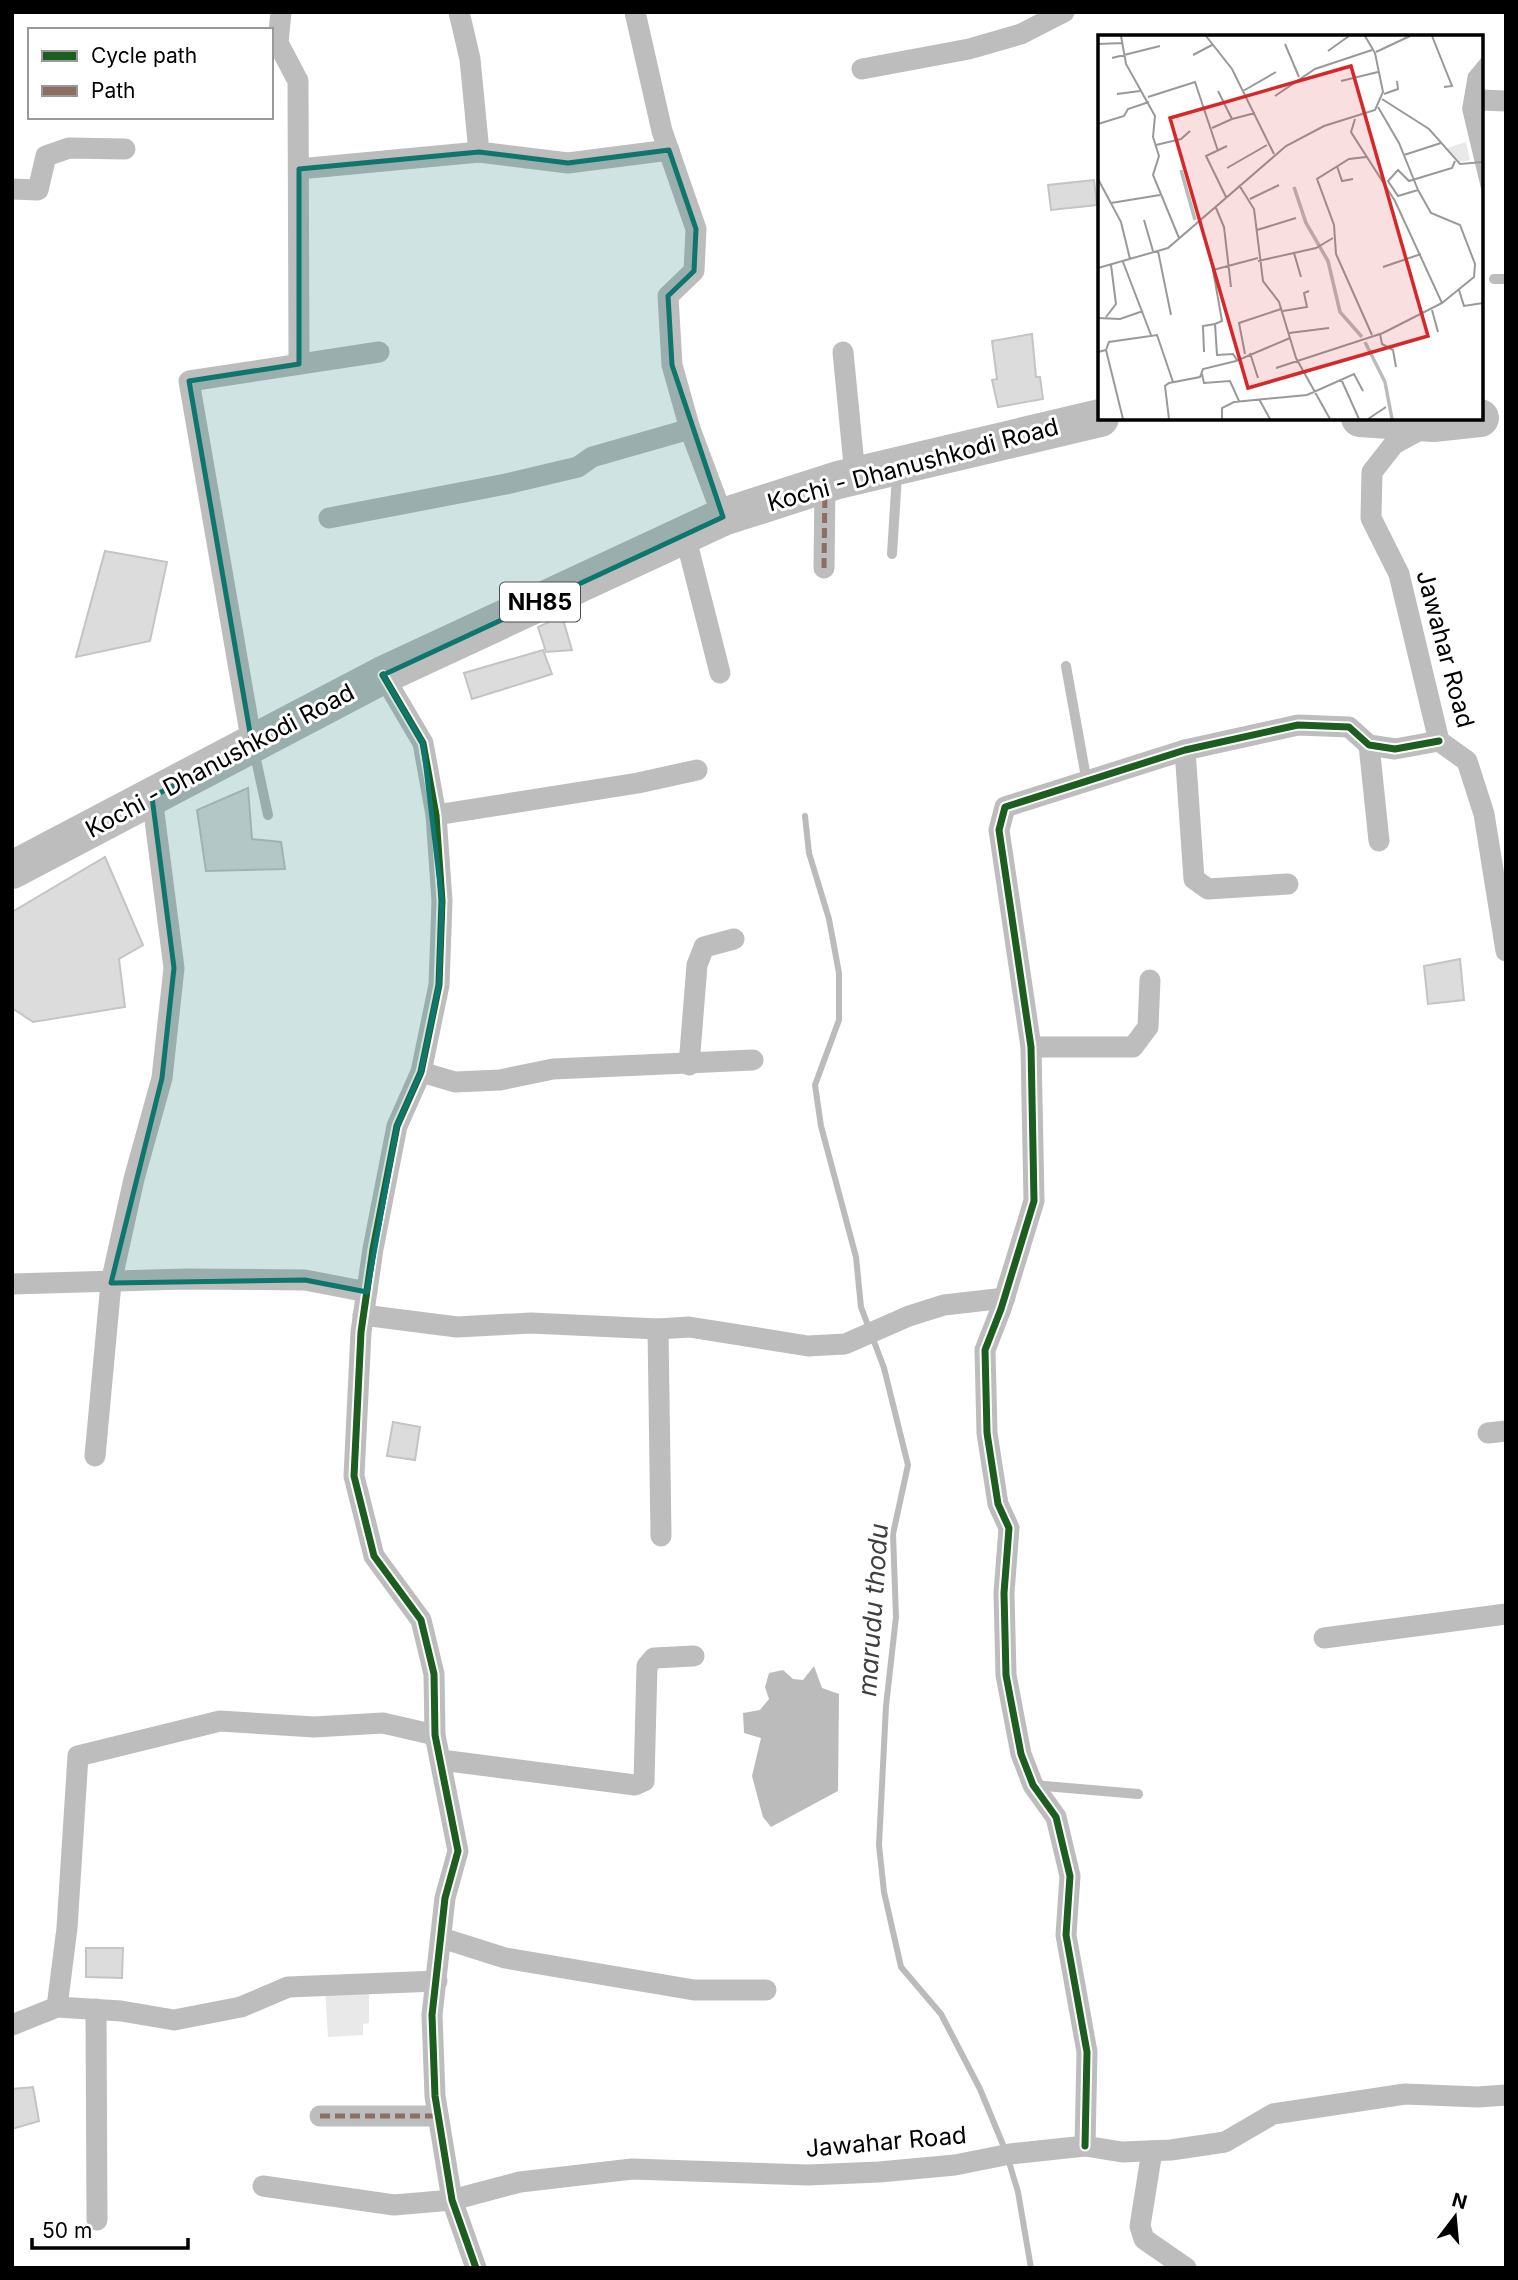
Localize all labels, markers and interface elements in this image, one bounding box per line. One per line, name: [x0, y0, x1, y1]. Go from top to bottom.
legend: [28, 28, 273, 119]
inset map: [1098, 35, 1483, 420]
text: Cycle path: [91, 43, 197, 68]
text: Path: [91, 78, 136, 103]
street label: Kochi - Dhanushkodi Road: [764, 412, 1062, 517]
street label: Jawahar Road: [1411, 567, 1480, 731]
road number: NH85: [500, 582, 580, 622]
street label: Kochi - Dhanushkodi Road: [80, 677, 359, 844]
water label: marudu thodu: [851, 1522, 894, 1698]
street label: Jawahar Road: [804, 2120, 968, 2163]
north arrow: [1420, 2182, 1490, 2252]
text: N: [1449, 2188, 1470, 2214]
scale bar: [32, 2206, 187, 2250]
text: 50 m: [42, 2218, 92, 2243]

